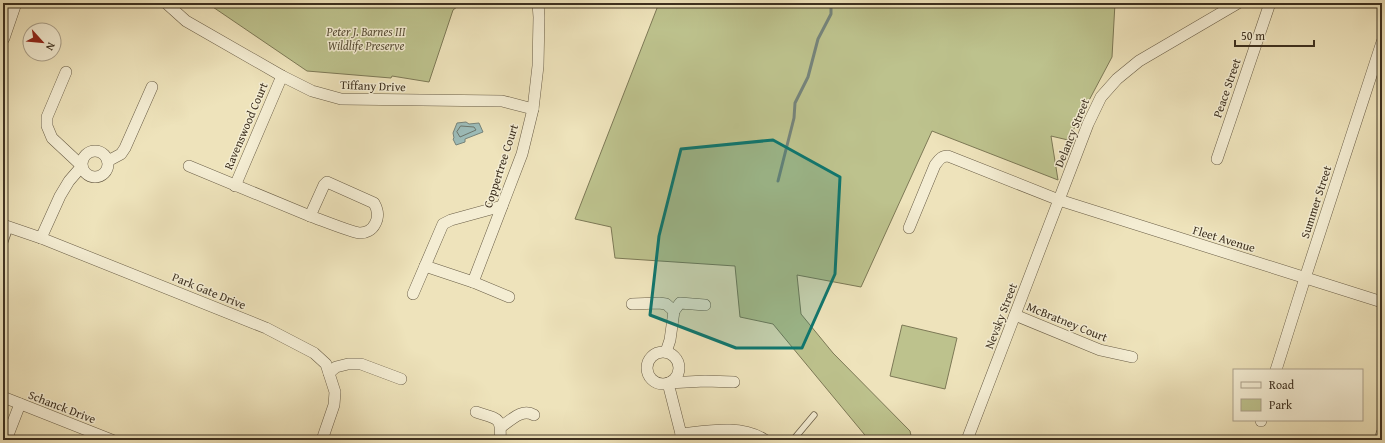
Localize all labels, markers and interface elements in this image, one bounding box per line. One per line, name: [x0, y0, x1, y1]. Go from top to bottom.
north arrow: [22, 22, 62, 62]
scale bar: [1235, 22, 1314, 48]
park label: Peter J. Barnes III Wildlife Preserve: [326, 23, 406, 54]
text: 50 m: [1241, 27, 1265, 44]
text: N: [42, 40, 60, 54]
street label: Peace Street: [1208, 55, 1245, 120]
street label: Tiffany Drive: [340, 76, 407, 95]
street label: Ravenswood Court: [220, 79, 272, 172]
street label: Delancy Street: [1050, 95, 1093, 170]
street label: Coppertree Court: [479, 121, 522, 210]
street label: Summer Street: [1296, 163, 1336, 240]
street label: Fleet Avenue: [1191, 221, 1258, 256]
street label: Park Gate Drive: [170, 268, 249, 313]
street label: Nevsky Street: [980, 280, 1021, 351]
street label: McBratney Court: [1024, 298, 1111, 346]
legend: [1233, 369, 1363, 421]
text: Road: [1269, 376, 1295, 393]
street label: Schanck Drive: [26, 386, 99, 427]
text: Park: [1269, 396, 1293, 413]

